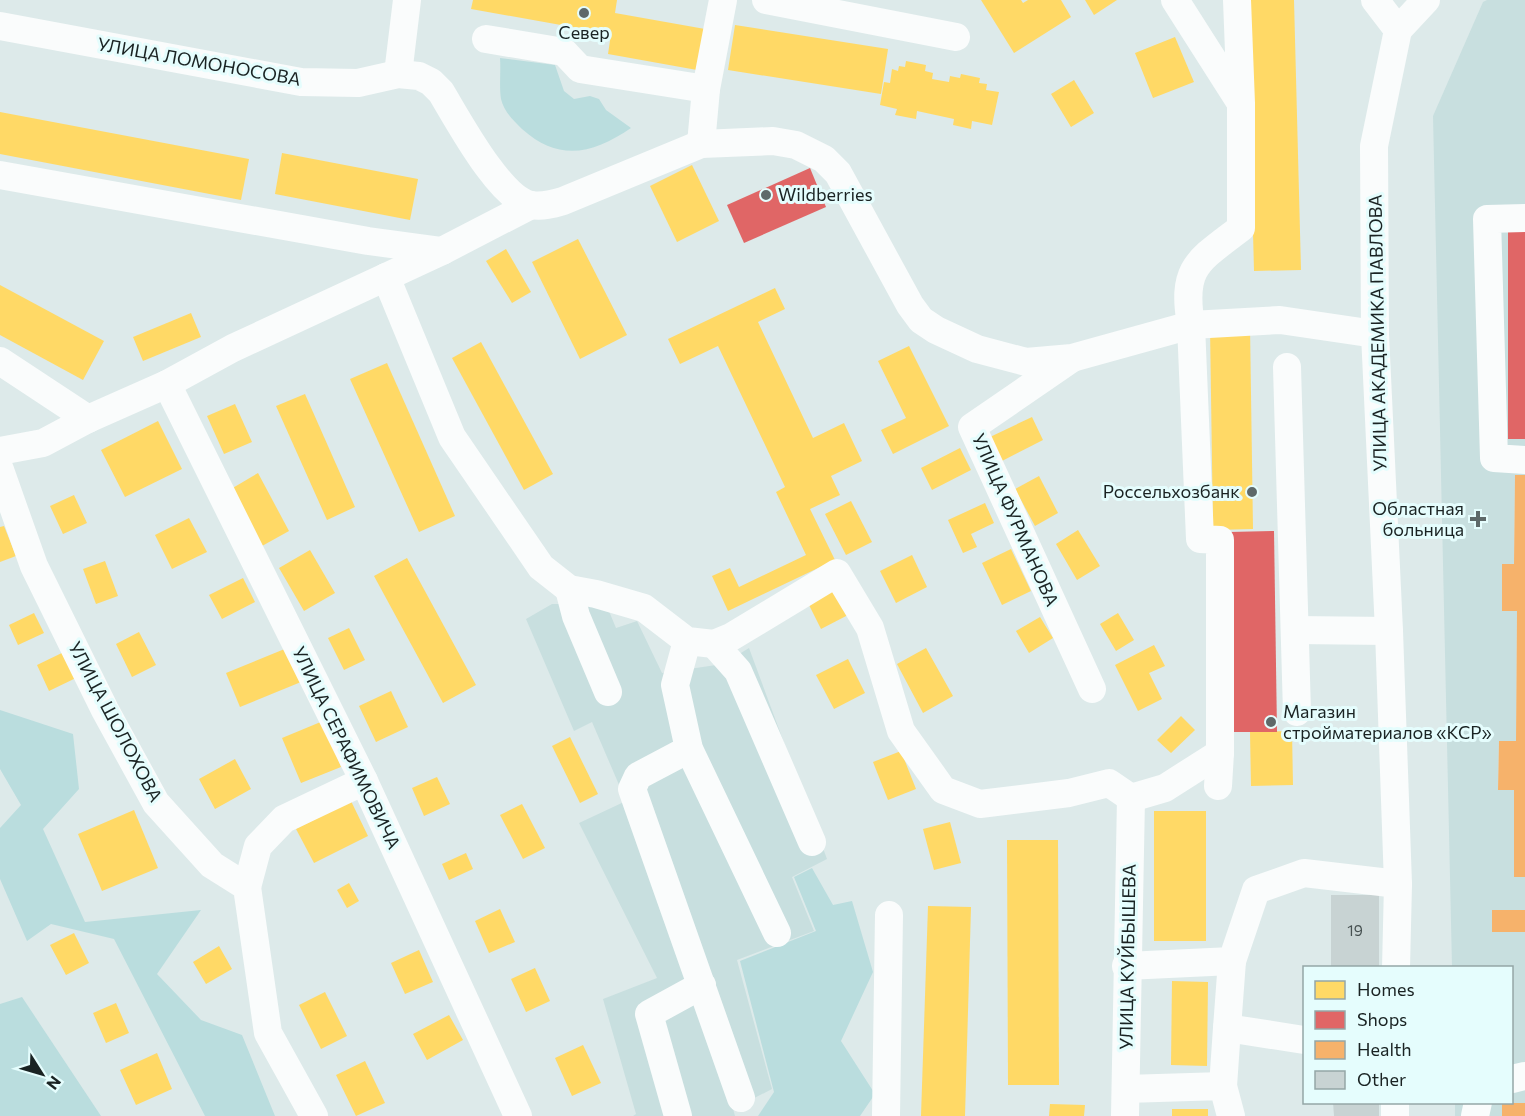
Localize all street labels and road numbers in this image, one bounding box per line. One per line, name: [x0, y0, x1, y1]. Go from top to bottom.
street label: УЛИЦА ЛОМОНОСОВА: [96, 32, 303, 90]
street label: УЛИЦА АКАДЕМИКА ПАВЛОВА: [1364, 194, 1390, 472]
street label: УЛИЦА ФУРМАНОВА: [968, 430, 1064, 609]
street label: УЛИЦА ШОЛОХОВА: [64, 638, 167, 805]
street label: УЛИЦА СЕРАФИМОВИЧА: [288, 643, 406, 852]
street label: УЛИЦА КУЙБЫШЕВА: [1114, 864, 1140, 1050]

